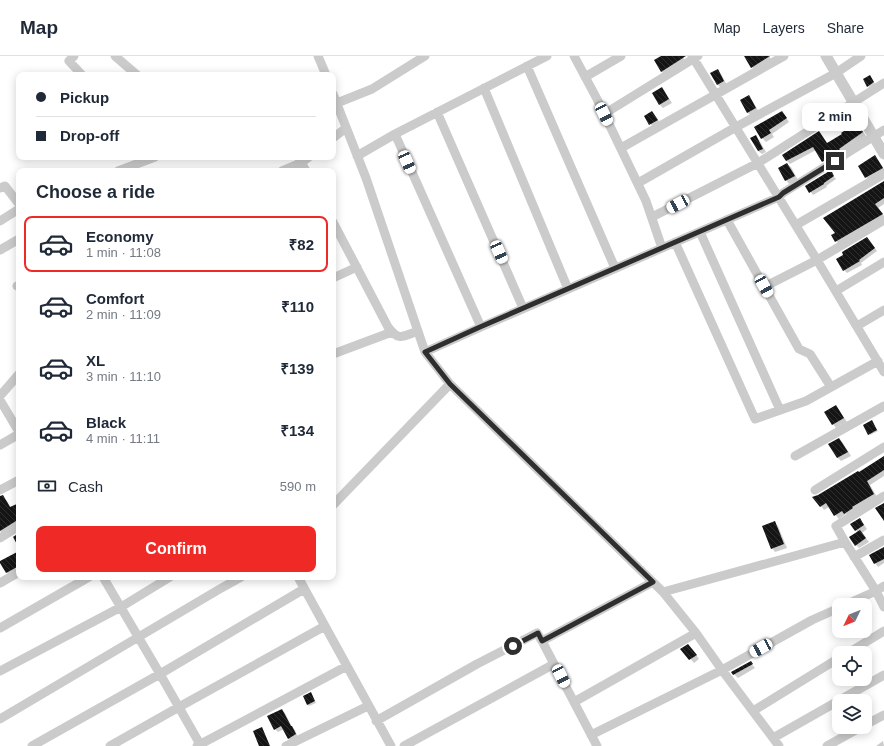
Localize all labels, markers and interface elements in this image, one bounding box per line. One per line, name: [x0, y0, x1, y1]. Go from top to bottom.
text: Map: [20, 17, 58, 38]
text: Map: [713, 20, 741, 36]
text: Layers: [763, 20, 805, 36]
text: Share: [827, 20, 864, 36]
text: Pickup: [60, 89, 109, 106]
car: [593, 101, 615, 127]
callout: 2 min: [802, 103, 868, 131]
text: 2 min: [818, 109, 852, 124]
text: Drop-off: [60, 127, 119, 144]
car: [397, 149, 417, 175]
route end: [826, 152, 844, 170]
text: Choose a ride: [36, 182, 155, 202]
car: [665, 193, 691, 215]
icon: car: [38, 226, 74, 262]
text: Economy: [86, 228, 154, 245]
text: ₹82: [289, 236, 314, 253]
car: [489, 239, 509, 265]
text: 1 min · 11:08: [86, 245, 161, 260]
car: [753, 273, 775, 299]
icon: car: [38, 288, 74, 324]
text: Comfort: [86, 290, 144, 307]
text: ₹110: [281, 298, 314, 315]
text: 2 min · 11:09: [86, 307, 161, 322]
icon: car: [38, 350, 74, 386]
text: XL: [86, 352, 105, 369]
text: ₹139: [280, 360, 314, 377]
text: 3 min · 11:10: [86, 369, 161, 384]
icon: car: [38, 412, 74, 448]
text: Black: [86, 414, 126, 431]
text: ₹134: [280, 422, 314, 439]
text: 4 min · 11:11: [86, 431, 160, 446]
icon: cash: [36, 475, 58, 497]
text: Cash: [68, 478, 103, 495]
text: 590 m: [280, 479, 316, 494]
button: Confirm: [36, 526, 316, 572]
north arrow: [832, 598, 872, 638]
map controls: [832, 598, 872, 734]
route start: [504, 637, 522, 655]
car: [748, 637, 774, 659]
button: locate: [832, 646, 872, 686]
car: [550, 663, 572, 689]
button: layers: [832, 694, 872, 734]

